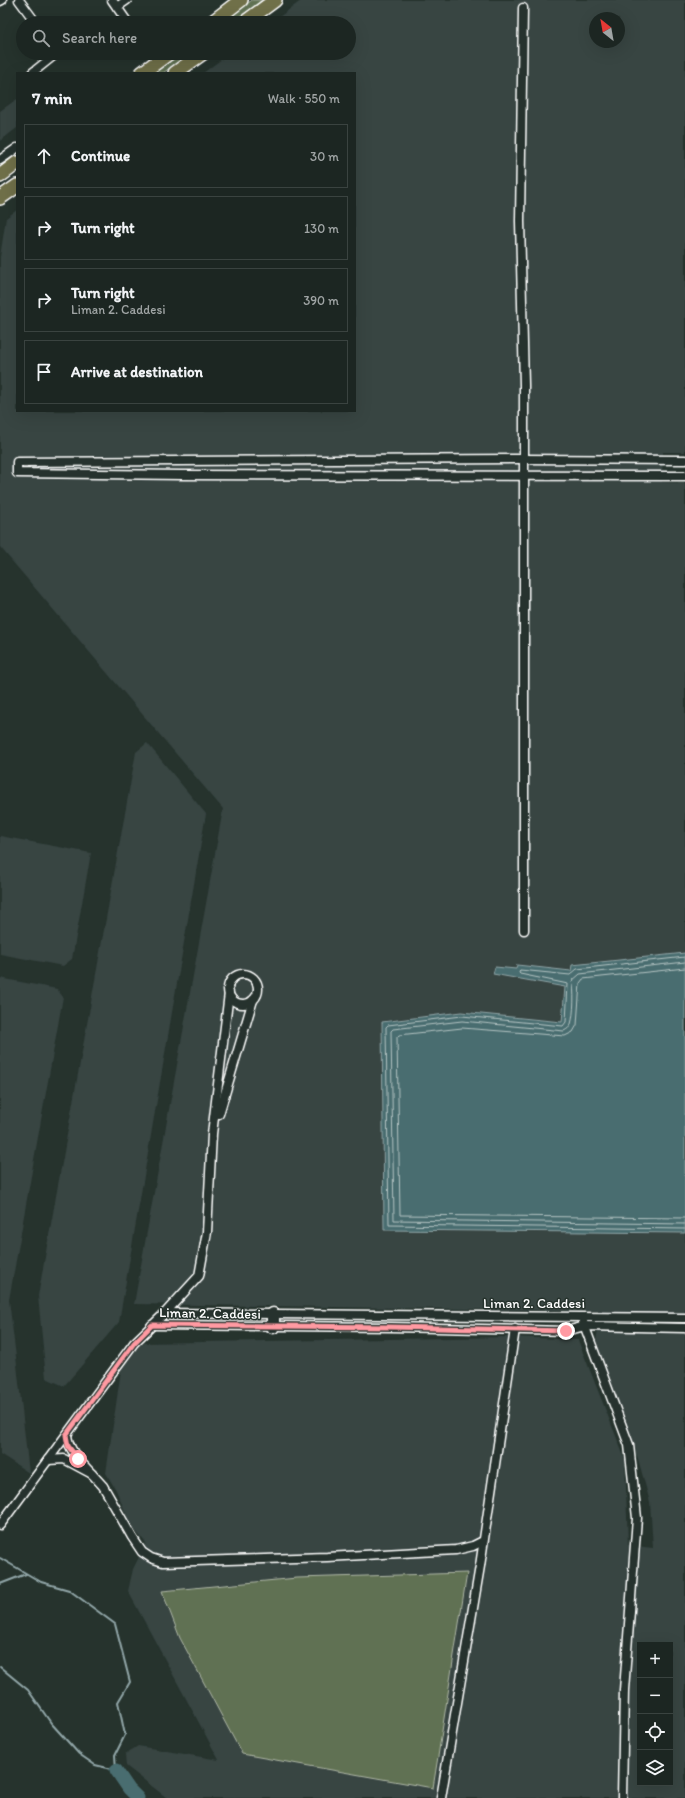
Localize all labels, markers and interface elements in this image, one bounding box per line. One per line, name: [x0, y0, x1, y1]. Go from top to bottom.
north arrow: [589, 12, 625, 48]
search box: [16, 16, 356, 60]
icon: search: [30, 27, 52, 49]
text: Search here: [62, 29, 137, 47]
text: 7 min: [32, 88, 72, 108]
text: Walk · 550 m: [268, 91, 340, 106]
icon: ahead: [33, 145, 55, 167]
text: Continue: [71, 147, 130, 165]
text: 30 m: [310, 149, 339, 164]
icon: right: [33, 217, 55, 239]
text: Turn right: [71, 219, 135, 237]
text: 130 m: [304, 221, 339, 236]
text: Turn right: [71, 284, 135, 302]
icon: right: [33, 289, 55, 311]
text: 390 m: [303, 293, 339, 308]
text: Liman 2. Caddesi: [71, 302, 166, 317]
icon: arrive: [33, 361, 55, 383]
text: Arrive at destination: [71, 363, 203, 381]
street label: Liman 2. Caddesi: [483, 1295, 585, 1312]
street label: Liman 2. Caddesi: [159, 1304, 261, 1323]
route end: [557, 1322, 575, 1340]
route start: [69, 1450, 87, 1468]
map controls: [637, 1642, 673, 1786]
button: +: [637, 1642, 673, 1678]
button: −: [637, 1678, 673, 1714]
button: locate: [637, 1714, 673, 1750]
button: layers: [637, 1750, 673, 1786]

